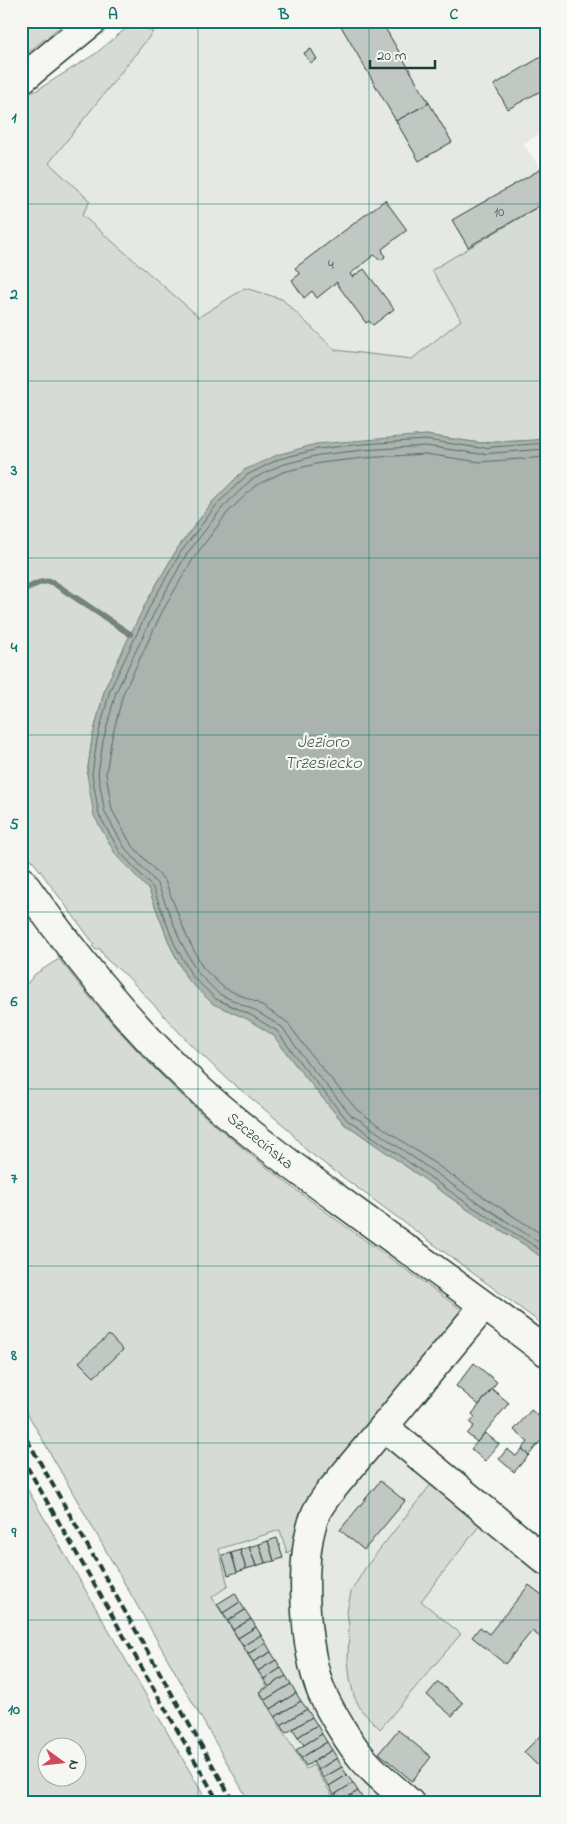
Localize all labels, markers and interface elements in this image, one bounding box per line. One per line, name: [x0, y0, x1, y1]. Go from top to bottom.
text: A: [108, 3, 118, 27]
text: B: [278, 3, 290, 27]
text: C: [450, 3, 459, 27]
scale bar: [370, 38, 434, 70]
text: 20 m: [377, 45, 407, 67]
text: 1: [11, 106, 17, 130]
house number: 10: [494, 202, 504, 223]
house number: 4: [328, 255, 334, 276]
text: 2: [9, 283, 18, 307]
text: 3: [10, 459, 18, 483]
text: 4: [10, 636, 18, 660]
water label: Jezioro Trzesiecko: [284, 730, 362, 777]
text: 5: [9, 813, 19, 837]
text: 6: [9, 990, 18, 1014]
street label: Szczecińska: [221, 1107, 298, 1176]
text: 7: [11, 1167, 18, 1191]
text: 8: [10, 1344, 17, 1368]
text: 9: [11, 1521, 17, 1545]
text: 10: [8, 1698, 20, 1722]
north arrow: [38, 1736, 88, 1786]
text: N: [62, 1758, 84, 1772]

